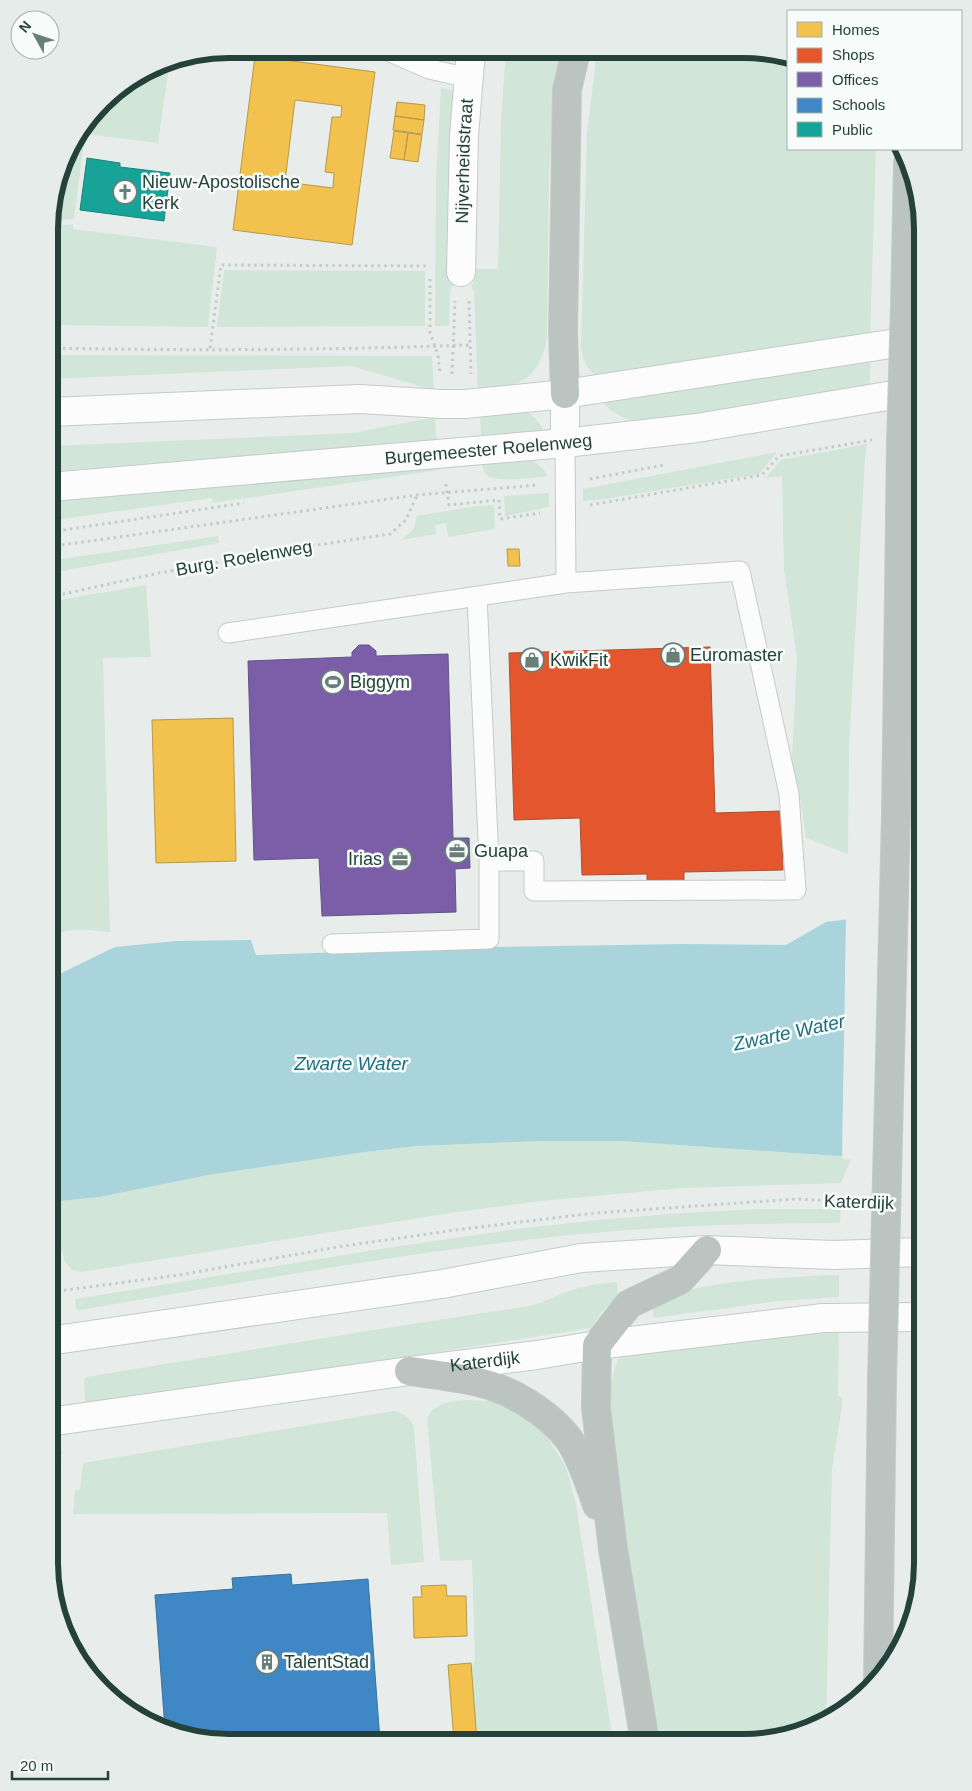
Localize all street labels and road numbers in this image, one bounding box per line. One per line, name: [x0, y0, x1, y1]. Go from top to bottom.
street label: Nijverheidstraat: [452, 98, 477, 224]
street label: Burgemeester Roelenweg: [384, 430, 593, 468]
street label: Burg. Roelenweg: [174, 536, 314, 580]
street label: Katerdijk: [824, 1191, 895, 1213]
street label: Katerdijk: [449, 1347, 522, 1376]

